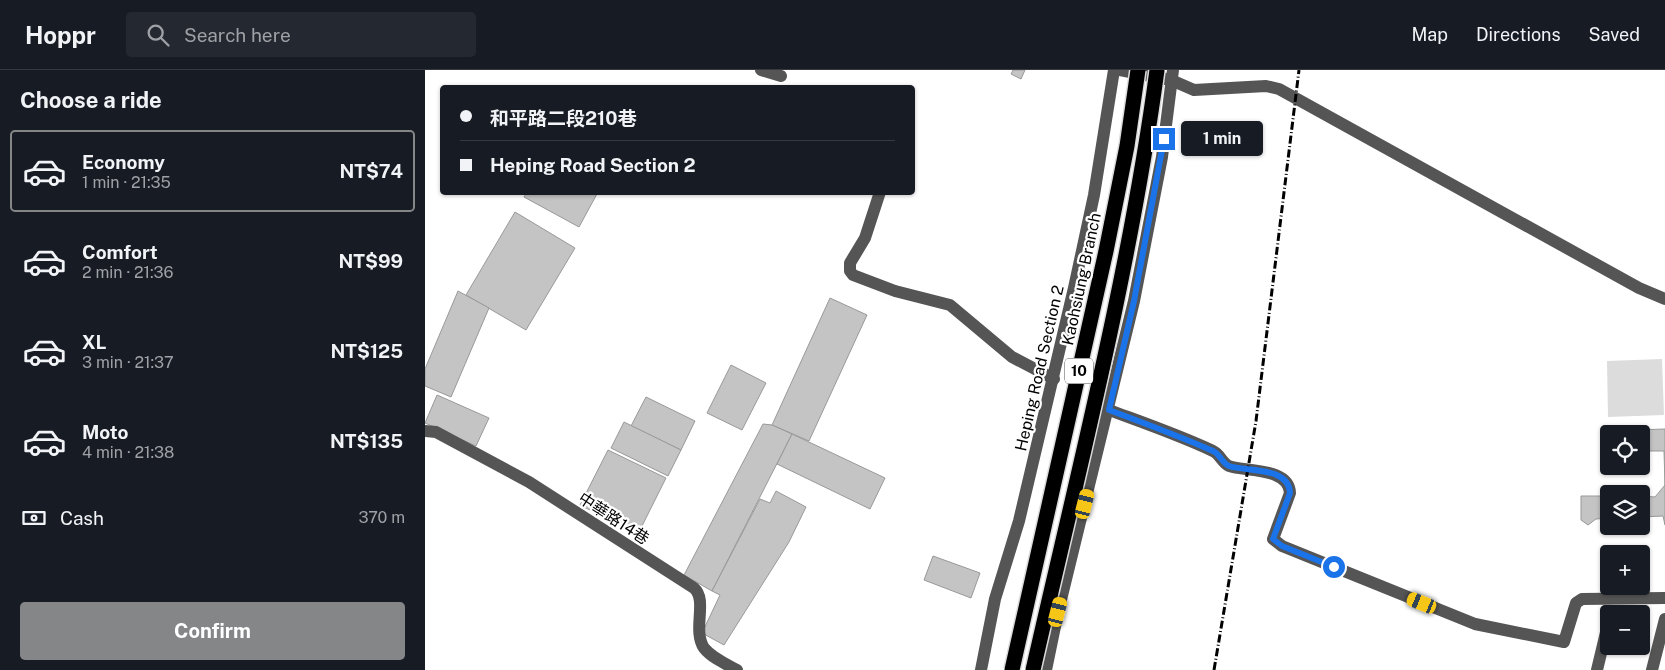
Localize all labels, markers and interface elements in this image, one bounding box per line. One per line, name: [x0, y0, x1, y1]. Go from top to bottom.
search box: [126, 12, 476, 57]
text: Hoppr: [25, 21, 96, 49]
icon: search: [144, 21, 172, 49]
text: Search here: [184, 24, 291, 46]
text: Map: [1411, 24, 1448, 45]
text: Directions: [1476, 24, 1561, 45]
text: Saved: [1589, 24, 1640, 45]
text: Choose a ride: [20, 87, 162, 113]
text: 和平路二段210巷: [490, 107, 636, 129]
callout: 1 min: [1181, 122, 1264, 156]
route end: [1153, 128, 1175, 150]
text: 1 min: [1203, 129, 1241, 148]
icon: car: [22, 149, 67, 194]
text: Economy: [82, 151, 165, 173]
text: Heping Road Section 2: [490, 154, 695, 176]
text: NT$74: [339, 160, 403, 182]
text: 1 min · 21:35: [82, 173, 171, 192]
street label: Kaohsiung Branch: [1058, 211, 1105, 347]
icon: car: [22, 239, 67, 284]
text: Comfort: [82, 241, 158, 263]
text: NT$99: [339, 250, 403, 272]
text: 2 min · 21:36: [82, 263, 174, 282]
street label: Heping Road Section 2: [1011, 283, 1068, 453]
icon: car: [22, 329, 67, 374]
text: XL: [82, 331, 107, 353]
text: NT$125: [330, 340, 403, 362]
text: 3 min · 21:37: [82, 353, 174, 372]
road number: 10: [1065, 358, 1093, 384]
icon: car: [22, 419, 67, 464]
text: Moto: [82, 421, 128, 443]
map controls: [1600, 425, 1650, 655]
button: locate: [1600, 425, 1650, 475]
text: NT$135: [330, 430, 403, 452]
text: 4 min · 21:38: [82, 443, 174, 462]
button: layers: [1600, 485, 1650, 535]
car: [1074, 488, 1095, 520]
street label: 中華路14巷: [575, 489, 653, 548]
icon: cash: [20, 504, 48, 532]
text: Cash: [60, 507, 104, 529]
text: 370 m: [358, 508, 405, 527]
button: +: [1600, 545, 1650, 595]
route start: [1323, 556, 1345, 578]
car: [1405, 590, 1438, 616]
car: [1047, 596, 1068, 628]
button: Confirm: [20, 602, 405, 660]
button: −: [1600, 605, 1650, 655]

